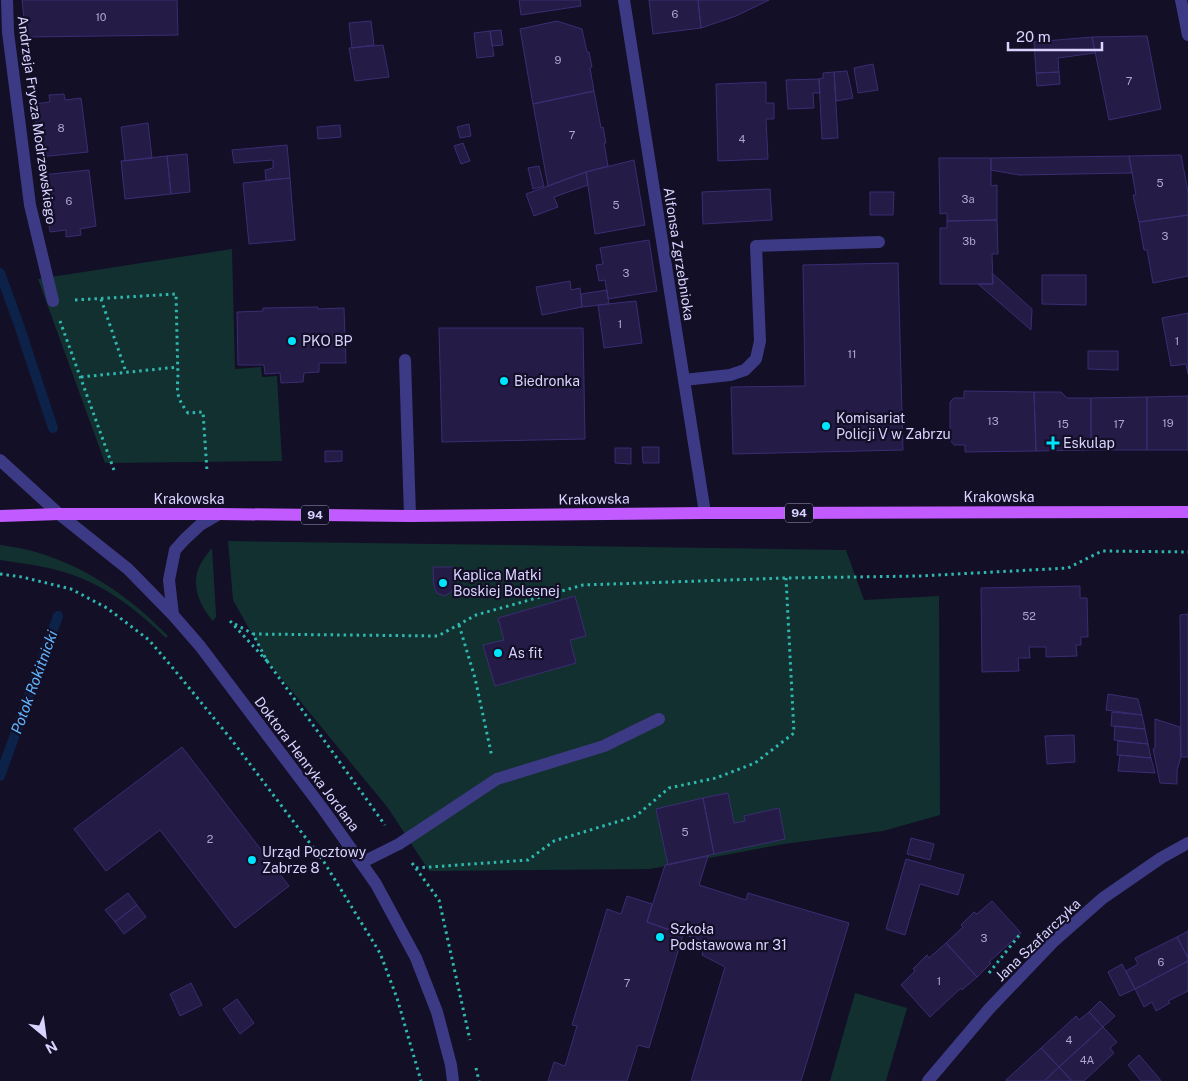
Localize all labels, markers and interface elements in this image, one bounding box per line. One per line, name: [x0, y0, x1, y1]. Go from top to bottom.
house number: 6: [672, 8, 679, 20]
house number: 10: [95, 11, 107, 23]
street label: Andrzeja Frycza Modrzewskiego: [14, 15, 60, 225]
scale bar: [1008, 20, 1102, 52]
text: 20 m: [1016, 28, 1051, 45]
house number: 9: [555, 54, 562, 66]
house number: 7: [1126, 75, 1133, 87]
house number: 8: [57, 122, 65, 134]
house number: 7: [569, 129, 576, 141]
house number: 4: [739, 133, 746, 145]
house number: 5: [1156, 177, 1164, 189]
street label: Alfonsa Zgrzebnioka: [661, 186, 697, 322]
house number: 3a: [961, 193, 975, 205]
house number: 6: [66, 195, 73, 207]
house number: 5: [612, 199, 620, 211]
house number: 3: [1162, 230, 1169, 242]
house number: 3b: [962, 235, 976, 247]
house number: 3: [623, 267, 630, 279]
house number: 1: [618, 318, 622, 330]
place label: PKO BP: [302, 333, 353, 349]
marker: PKO BP: [286, 335, 298, 347]
house number: 1: [1175, 335, 1179, 347]
house number: 11: [848, 348, 856, 360]
place label: Biedronka: [514, 373, 580, 389]
marker: Biedronka: [498, 375, 510, 387]
place label: Komisariat Policji V w Zabrzu: [836, 410, 951, 442]
house number: 13: [987, 415, 999, 427]
house number: 19: [1162, 417, 1174, 429]
house number: 15: [1057, 418, 1069, 430]
house number: 17: [1113, 418, 1125, 430]
marker: Komisariat Policji V w Zabrzu: [820, 420, 832, 432]
place label: Eskulap: [1063, 435, 1115, 451]
marker: Eskulap: [1047, 437, 1059, 449]
street label: Krakowska: [963, 489, 1035, 505]
street label: Krakowska: [558, 490, 630, 508]
street label: Krakowska: [153, 491, 225, 507]
road number: 94: [785, 503, 813, 522]
road number: 94: [301, 506, 329, 524]
place label: Kaplica Matki Boskiej Bolesnej: [453, 567, 560, 599]
marker: Kaplica Matki Boskiej Bolesnej: [437, 577, 449, 589]
house number: 52: [1022, 610, 1036, 622]
water label: Potok Rokitnicki: [7, 628, 61, 736]
place label: As fit: [508, 645, 543, 661]
marker: As fit: [492, 647, 504, 659]
street label: Doktora Henryka Jordana: [251, 694, 363, 834]
house number: 5: [681, 826, 689, 838]
house number: 2: [207, 833, 214, 845]
place label: Urząd Pocztowy Zabrze 8: [262, 844, 367, 876]
marker: Urząd Pocztowy Zabrze 8: [246, 854, 258, 866]
street label: Jana Szafarczyka: [992, 895, 1084, 985]
place label: Szkoła Podstawowa nr 31: [670, 921, 787, 953]
marker: Szkoła Podstawowa nr 31: [654, 931, 666, 943]
house number: 3: [981, 932, 988, 944]
house number: 6: [1158, 956, 1165, 968]
house number: 1: [937, 975, 941, 987]
house number: 7: [624, 977, 631, 989]
north arrow: [20, 1011, 70, 1061]
house number: 4: [1066, 1034, 1073, 1046]
text: N: [43, 1038, 60, 1057]
house number: 4A: [1080, 1054, 1095, 1066]

